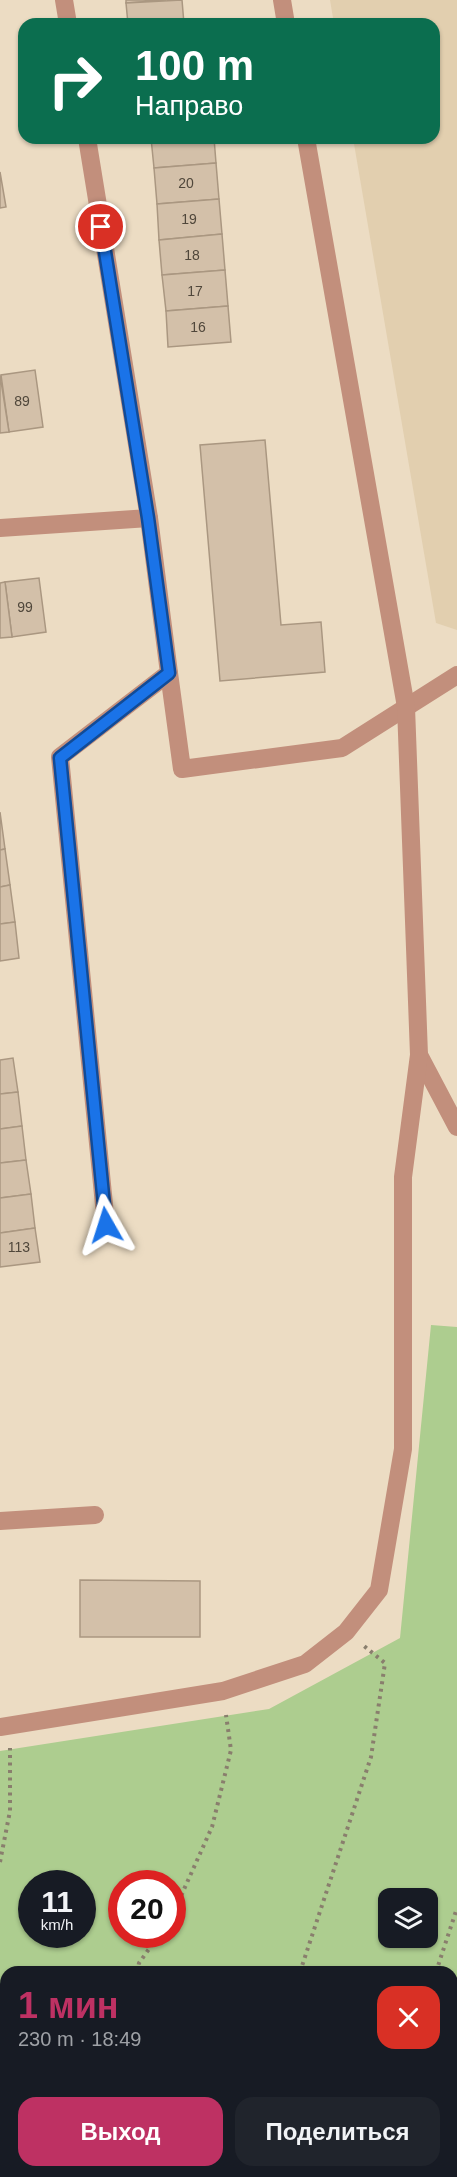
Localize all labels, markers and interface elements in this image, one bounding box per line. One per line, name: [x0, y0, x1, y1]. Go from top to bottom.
icon: right: [36, 42, 114, 120]
text: 100 m: [135, 42, 254, 89]
text: Направо: [135, 91, 243, 121]
house number: 20: [178, 175, 194, 191]
pin: [75, 201, 126, 252]
icon: arrive: [84, 210, 117, 243]
house number: 19: [181, 211, 197, 227]
house number: 18: [184, 247, 200, 263]
house number: 17: [187, 283, 203, 299]
house number: 16: [190, 319, 206, 335]
house number: 89: [14, 393, 30, 409]
house number: 99: [17, 599, 33, 615]
position arrow: [74, 1193, 138, 1257]
house number: 113: [8, 1239, 30, 1255]
speed limit sign: 20: [108, 1870, 186, 1948]
text: 11: [41, 1885, 73, 1918]
map controls: [378, 1888, 438, 1948]
button: layers: [378, 1888, 438, 1948]
text: km/h: [41, 1916, 73, 1933]
text: 1 мин: [18, 1985, 119, 2026]
button: close: [377, 1986, 440, 2049]
text: 230 m · 18:49: [18, 2028, 141, 2050]
button: Выход: [18, 2097, 223, 2166]
button: Поделиться: [235, 2097, 440, 2166]

